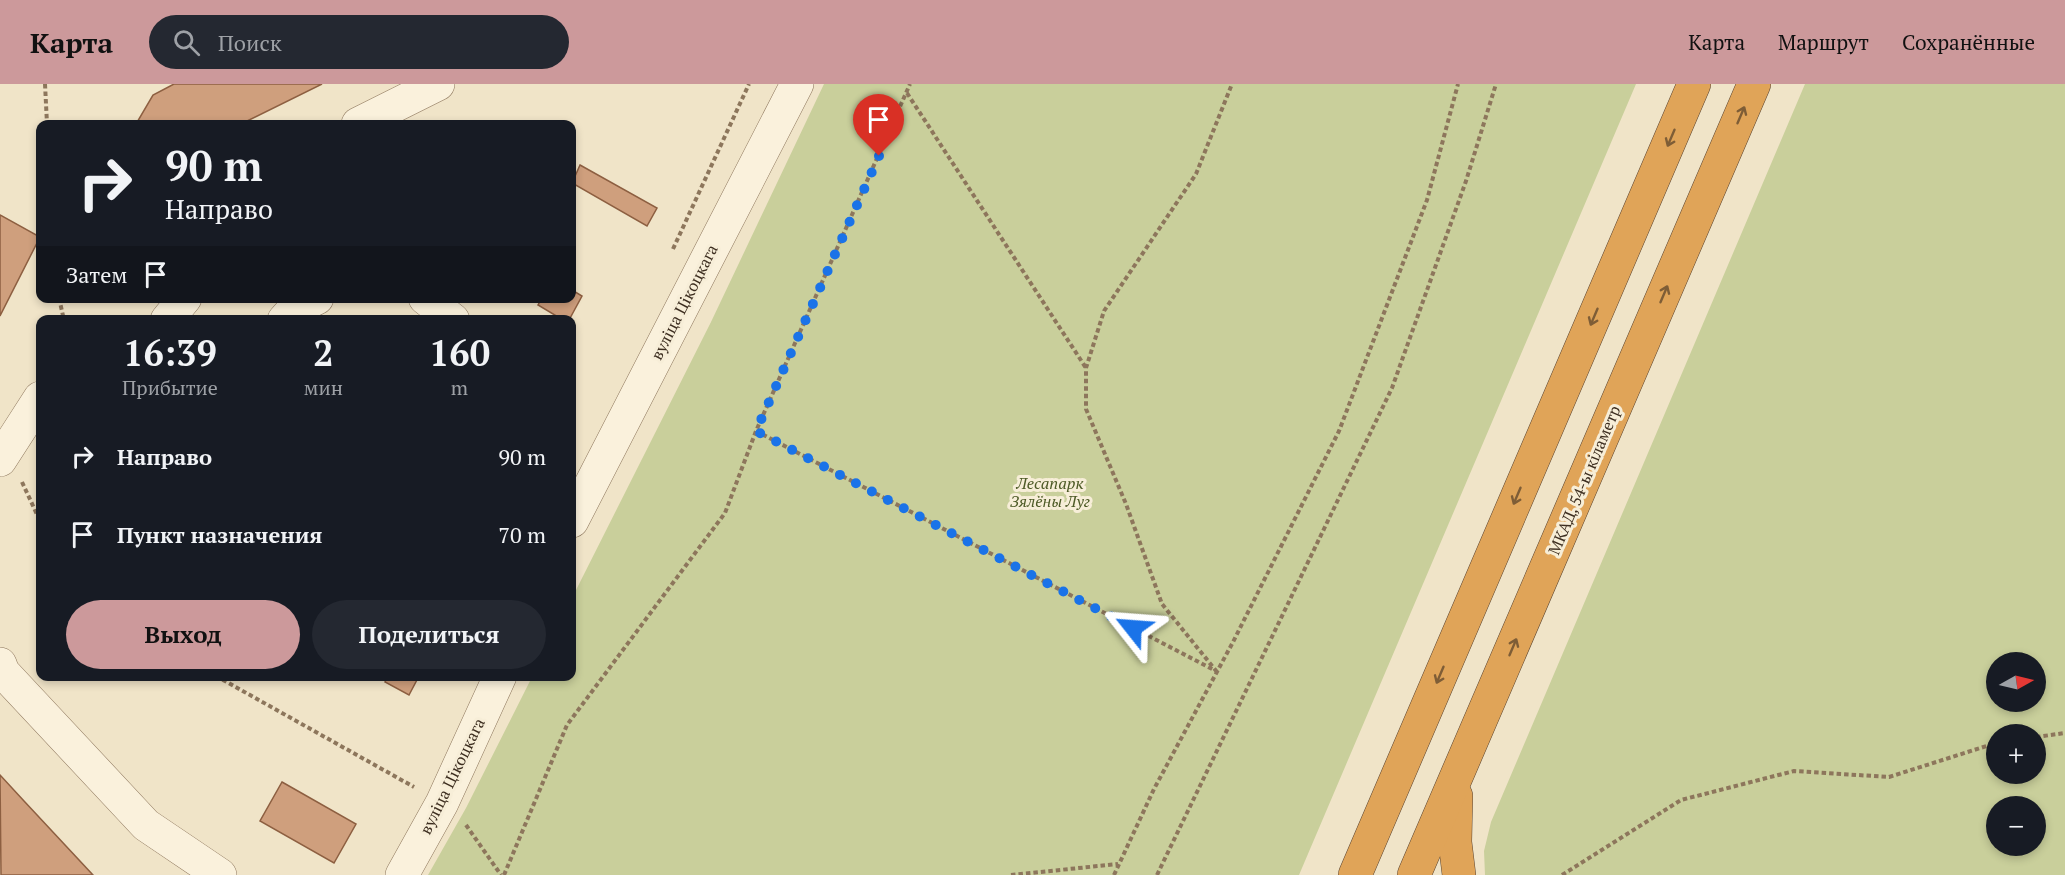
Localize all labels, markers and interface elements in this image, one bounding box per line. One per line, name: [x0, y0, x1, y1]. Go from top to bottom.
search box: [149, 15, 569, 69]
text: Карта: [30, 24, 113, 61]
icon: search: [170, 26, 203, 59]
text: Поиск: [218, 28, 282, 57]
text: Карта: [1688, 28, 1745, 56]
text: Маршрут: [1778, 28, 1869, 56]
text: Сохранённые: [1902, 28, 2035, 56]
pin: [853, 94, 904, 156]
icon: arrive: [862, 103, 895, 136]
one-way arrow: [1735, 106, 1747, 124]
one-way arrow: [1665, 128, 1676, 146]
text: 90 m: [165, 137, 263, 193]
icon: right: [66, 144, 144, 222]
text: Направо: [165, 191, 273, 227]
street label: вуліца Цікоцкага: [645, 240, 723, 364]
icon: arrive: [139, 258, 172, 291]
text: Затем: [66, 260, 127, 289]
one-way arrow: [1659, 285, 1670, 303]
one-way arrow: [1588, 307, 1599, 326]
text: 16:39: [123, 329, 217, 376]
text: 2: [313, 329, 334, 376]
text: 160: [429, 329, 490, 376]
text: Прибытие: [122, 374, 218, 401]
text: мин: [304, 374, 343, 401]
text: m: [451, 374, 468, 401]
street label: МКАД, 54-ы кіламетр: [1543, 402, 1625, 558]
icon: right: [66, 440, 99, 473]
text: Направо: [117, 442, 212, 471]
text: 90 m: [498, 442, 546, 471]
park label: Лесапарк Зялёны Луг: [1010, 472, 1090, 512]
one-way arrow: [1511, 487, 1522, 505]
icon: arrive: [66, 518, 99, 551]
text: Пункт назначения: [117, 520, 322, 549]
text: 70 m: [498, 520, 546, 549]
position arrow: [1101, 596, 1165, 660]
button: Выход: [66, 600, 300, 669]
button: Поделиться: [312, 600, 546, 669]
one-way arrow: [1508, 638, 1519, 656]
north arrow: [1986, 652, 2046, 712]
map controls: [1986, 652, 2046, 856]
one-way arrow: [1434, 666, 1445, 684]
street label: вуліца Цікоцкага: [414, 714, 490, 838]
button: +: [1986, 724, 2046, 784]
button: −: [1986, 796, 2046, 856]

